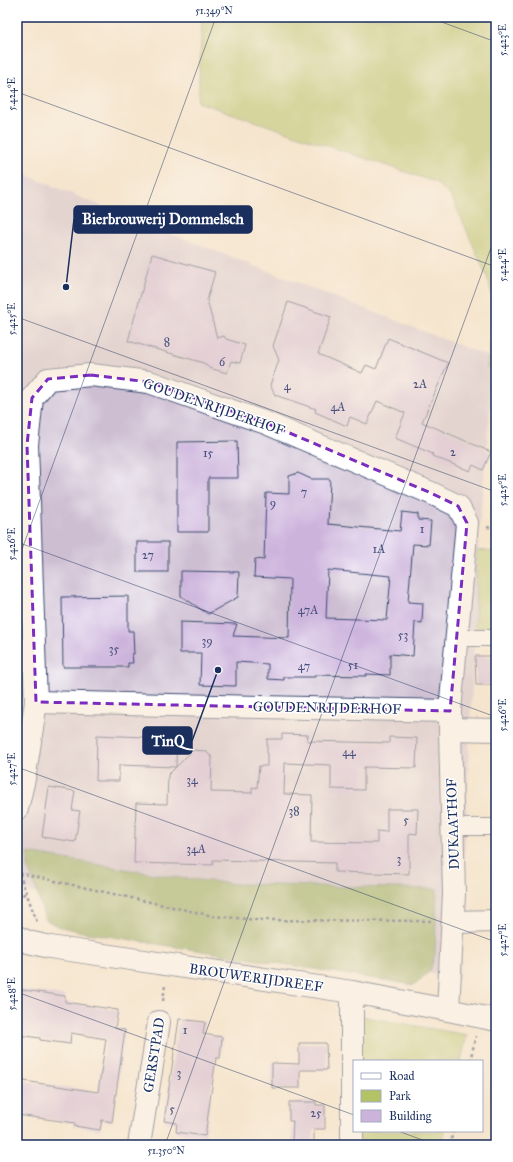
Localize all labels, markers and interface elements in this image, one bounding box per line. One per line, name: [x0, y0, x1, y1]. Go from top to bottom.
text: 51.349°N: [195, 5, 233, 17]
text: 5.423°E: [497, 24, 509, 56]
text: 5.424°E: [6, 77, 18, 111]
callout: Bierbrouwerij Dommelsch: [74, 206, 252, 233]
text: Bierbrouwerij Dommelsch: [82, 210, 245, 229]
text: 5.424°E: [497, 248, 509, 282]
text: 5.425°E: [6, 303, 18, 335]
house number: 8: [164, 335, 170, 349]
house number: 6: [219, 355, 226, 369]
street label: GOUDENRIJDERHOF: [141, 375, 287, 440]
house number: 2A: [413, 377, 427, 391]
house number: 4: [284, 379, 291, 393]
house number: 4A: [331, 400, 345, 414]
house number: 2: [450, 445, 456, 459]
house number: 15: [203, 446, 214, 460]
text: 5.425°E: [497, 474, 509, 506]
house number: 7: [301, 485, 307, 499]
house number: 9: [270, 496, 276, 510]
house number: 1: [420, 522, 425, 536]
text: 5.426°E: [6, 528, 18, 560]
house number: 1A: [373, 542, 385, 556]
house number: 27: [142, 548, 154, 562]
house number: 47A: [298, 603, 318, 617]
house number: 53: [398, 628, 408, 642]
house number: 39: [201, 634, 213, 648]
house number: 35: [109, 642, 120, 656]
house number: 51: [348, 658, 358, 672]
house number: 47: [298, 659, 310, 673]
street label: GOUDENRIJDERHOF: [253, 698, 401, 719]
text: 5.426°E: [497, 699, 509, 731]
callout: TinQ: [143, 727, 192, 754]
text: TinQ: [150, 732, 196, 751]
house number: 44: [342, 745, 356, 759]
text: 5.427°E: [6, 753, 18, 785]
house number: 34: [186, 773, 198, 787]
street label: DUKAATHOF: [443, 778, 463, 870]
house number: 38: [288, 804, 300, 818]
house number: 5: [403, 813, 409, 827]
house number: 34A: [186, 842, 206, 856]
house number: 3: [397, 852, 402, 866]
text: 5.427°E: [497, 924, 509, 956]
street label: BROUWERIJDREEF: [188, 960, 324, 997]
text: 5.428°E: [6, 977, 18, 1011]
street label: GERSTPAD: [140, 1016, 168, 1094]
house number: 1: [183, 1023, 188, 1037]
legend: [353, 1060, 483, 1132]
house number: 3: [177, 1066, 182, 1080]
text: Road: [389, 1069, 415, 1083]
text: Park: [389, 1089, 411, 1103]
house number: 5: [169, 1102, 175, 1116]
house number: 25: [310, 1106, 322, 1120]
text: Building: [389, 1109, 432, 1124]
text: 51.350°N: [147, 1145, 185, 1157]

